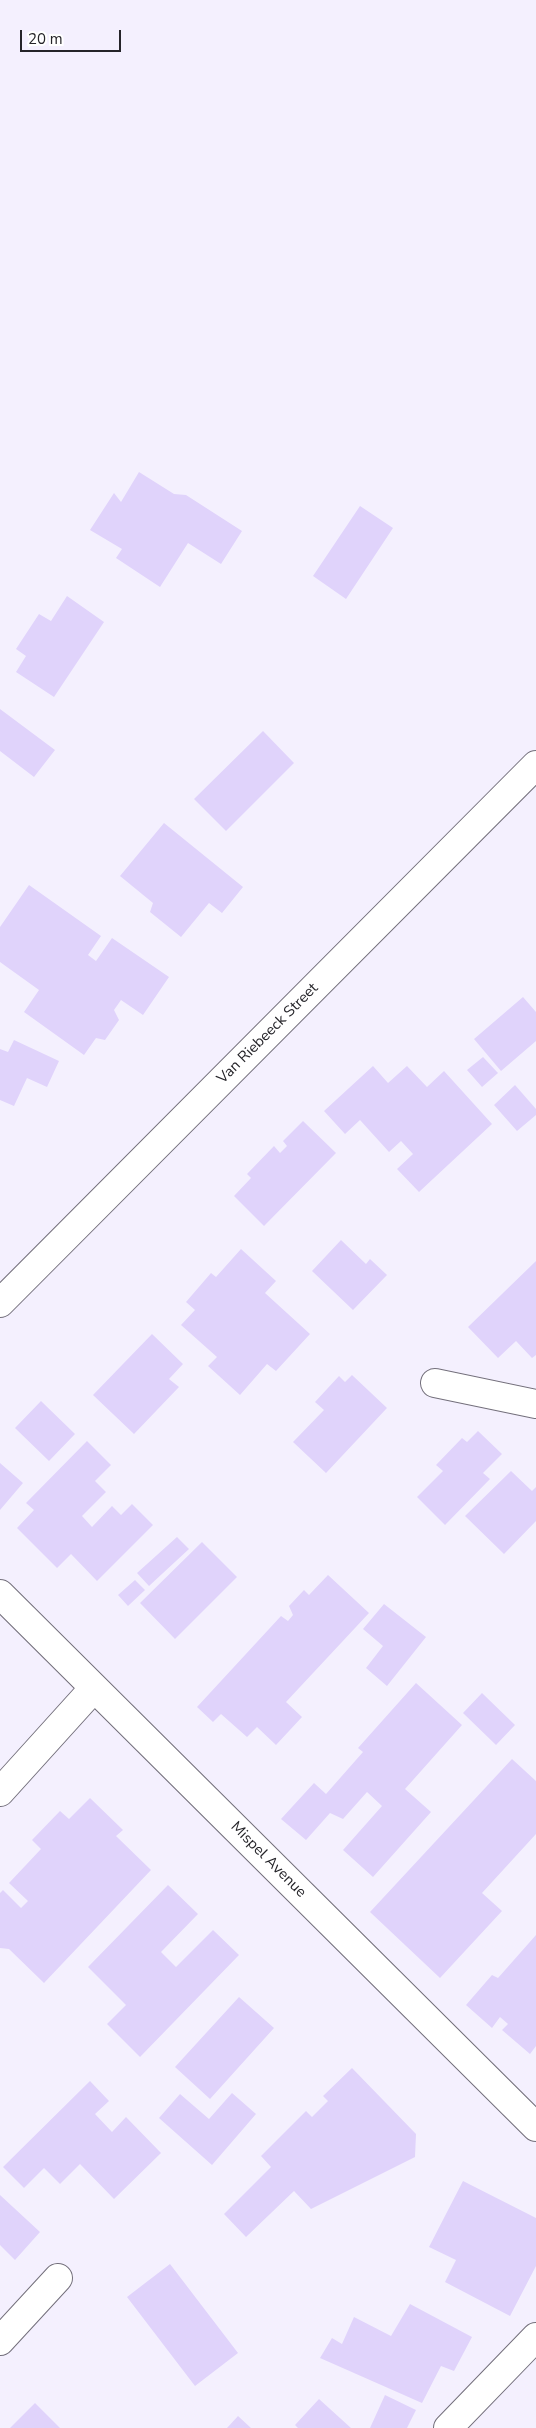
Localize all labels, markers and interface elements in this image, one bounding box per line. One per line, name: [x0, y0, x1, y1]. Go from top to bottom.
scale bar: [22, 20, 124, 52]
text: 20 m: [28, 29, 63, 49]
street label: Van Riebeeck Street: [214, 980, 322, 1088]
street label: Mispel Avenue: [226, 1818, 310, 1902]

